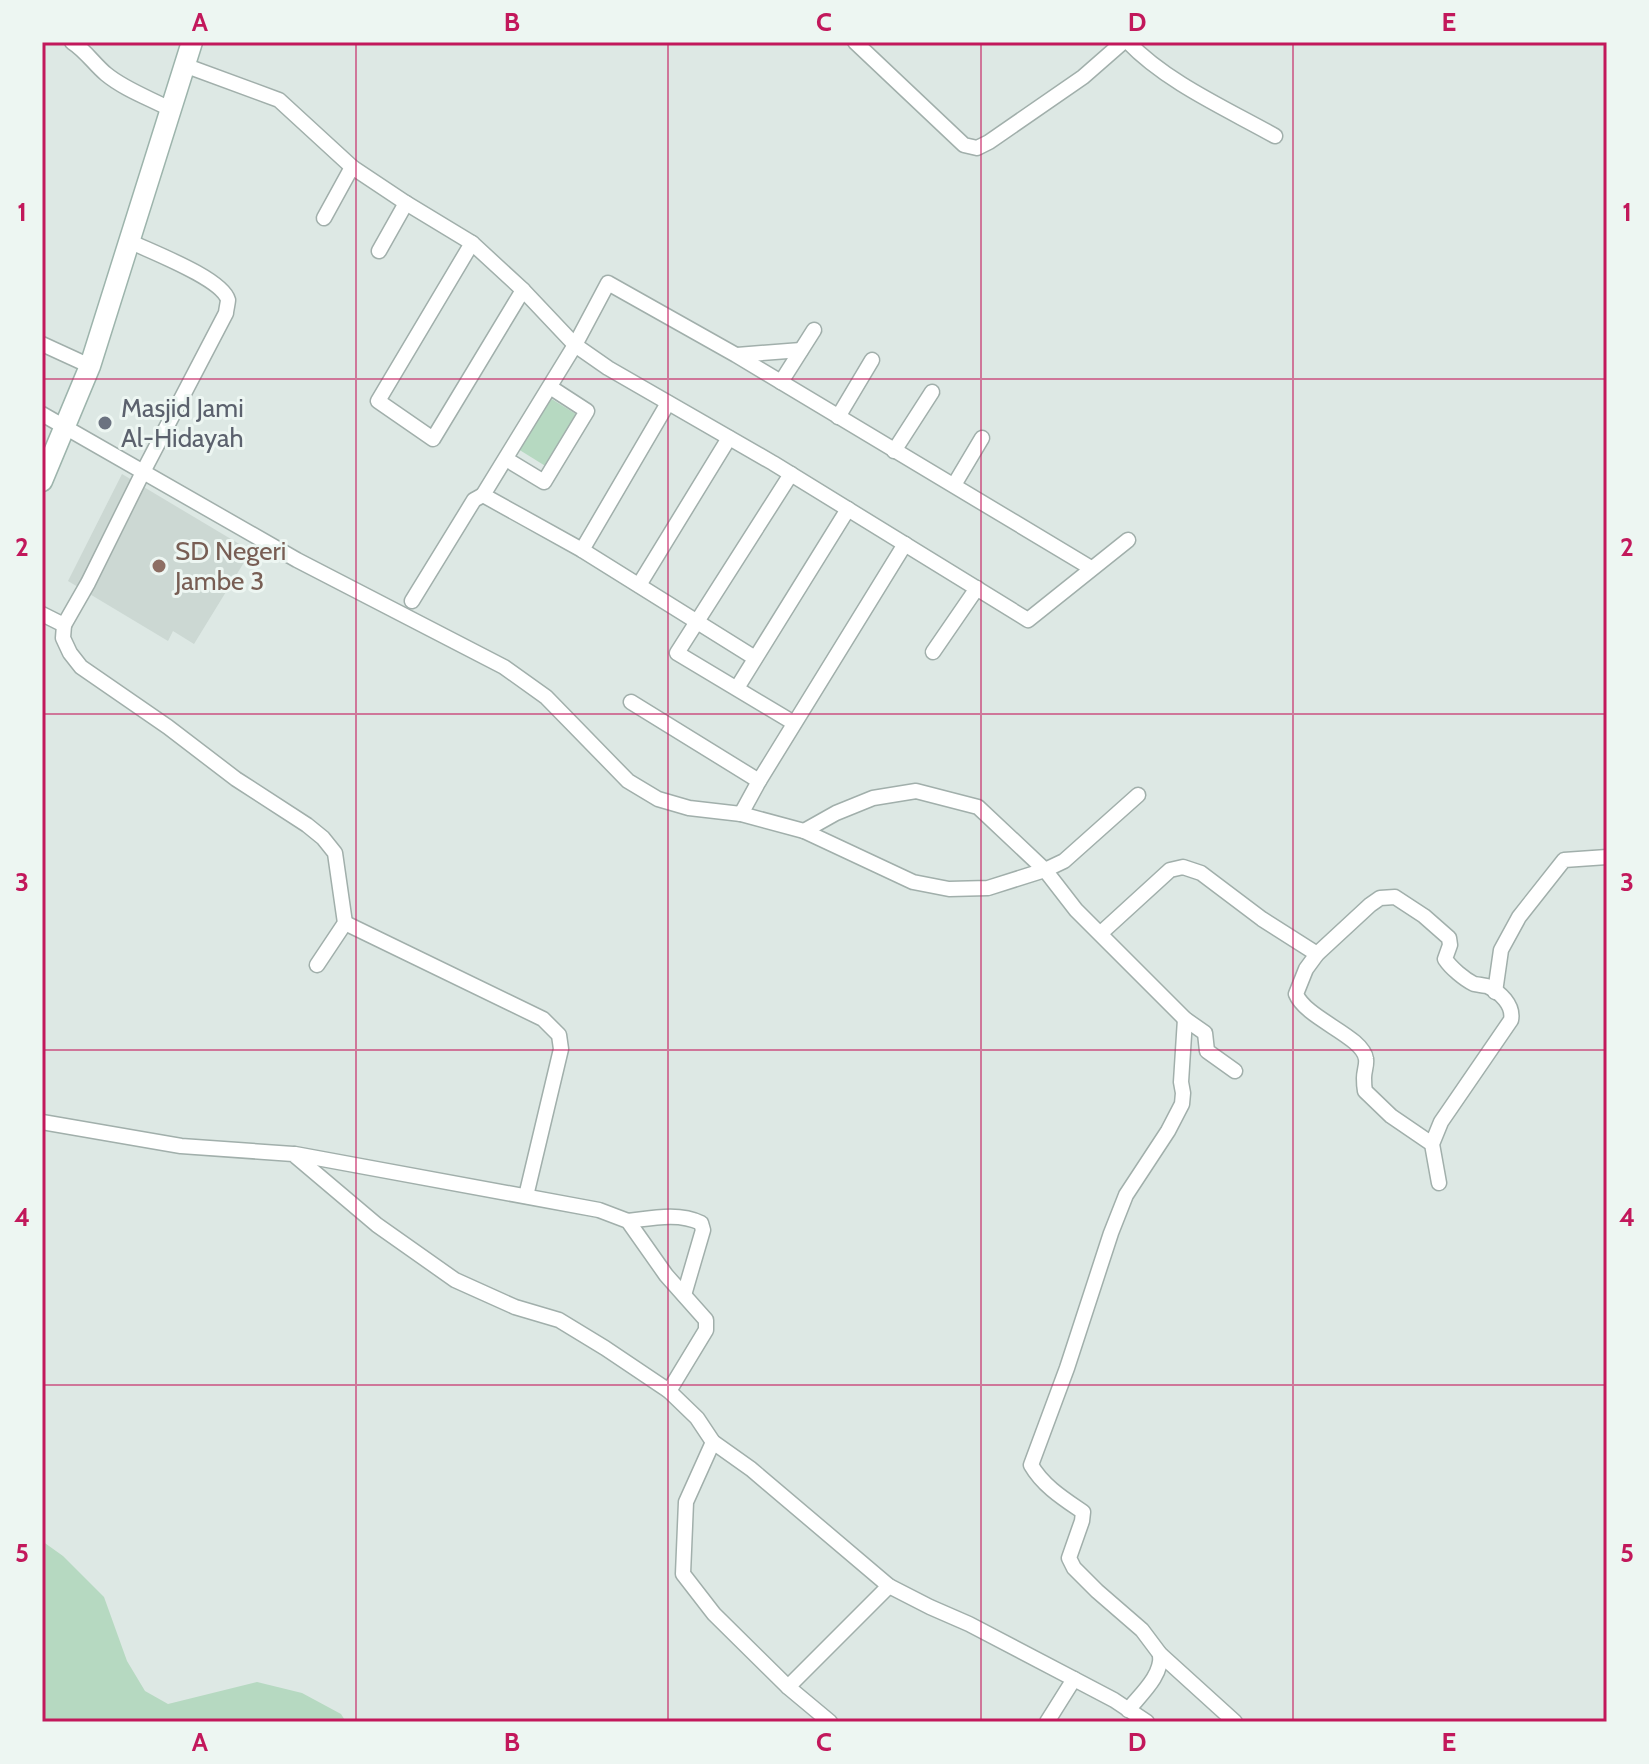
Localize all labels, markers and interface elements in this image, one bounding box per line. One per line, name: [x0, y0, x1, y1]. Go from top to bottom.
text: A: [192, 6, 209, 38]
text: B: [504, 6, 520, 38]
text: C: [816, 6, 832, 38]
text: D: [1128, 6, 1146, 38]
text: E: [1442, 6, 1456, 38]
text: 1: [17, 196, 27, 228]
text: 1: [1622, 196, 1632, 228]
place label: Masjid Jami Al-Hidayah: [121, 392, 244, 454]
marker: Masjid Jami Al-Hidayah: [96, 414, 114, 432]
text: 2: [15, 531, 29, 563]
text: 2: [1620, 531, 1634, 563]
place label: SD Negeri Jambe 3: [174, 535, 286, 597]
marker: SD Negeri Jambe 3: [150, 557, 168, 575]
text: 3: [15, 866, 29, 898]
text: 3: [1620, 866, 1634, 898]
text: 4: [14, 1201, 30, 1233]
text: 4: [1619, 1201, 1635, 1233]
text: 5: [15, 1537, 29, 1569]
text: 5: [1620, 1537, 1634, 1569]
text: A: [192, 1726, 209, 1758]
text: B: [504, 1726, 520, 1758]
text: C: [816, 1726, 832, 1758]
text: D: [1128, 1726, 1146, 1758]
text: E: [1442, 1726, 1456, 1758]

